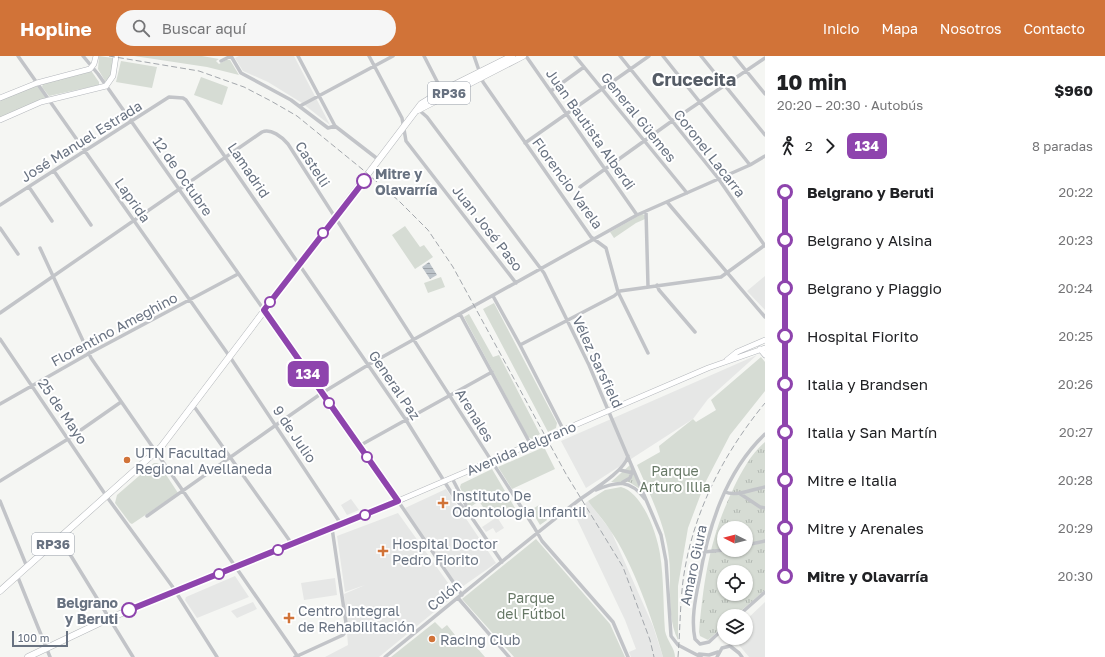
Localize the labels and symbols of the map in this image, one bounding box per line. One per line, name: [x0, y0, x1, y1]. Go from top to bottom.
street label: Juan Bautista Alberdi: [543, 65, 639, 193]
district label: Crucecita: [652, 68, 736, 90]
street label: General Güemes: [598, 69, 680, 165]
road number: RP36: [428, 82, 470, 104]
street label: José Manuel Estrada: [17, 97, 145, 185]
street label: Coronel Lacarra: [670, 106, 750, 200]
street label: 12 de Octubre: [149, 133, 217, 219]
street label: Florencio Varela: [529, 134, 607, 232]
street label: Castelli: [292, 138, 334, 190]
street label: Lamadrid: [224, 139, 274, 201]
place label: Mitre y Olavarría: [375, 165, 437, 198]
marker: Mitre y Olavarría: [356, 173, 372, 189]
street label: Laprida: [112, 174, 154, 226]
street label: Juan José Paso: [449, 182, 527, 274]
unlabelled marker: [317, 227, 329, 239]
street label: Florentino Ameghino: [48, 288, 180, 370]
unlabelled marker: [264, 296, 276, 308]
street label: Vélez Sarsfield: [569, 313, 627, 411]
street label: General Paz: [366, 347, 424, 423]
line badge: 134: [285, 361, 331, 387]
street label: 25 de Mayo: [35, 375, 91, 447]
street label: Arenales: [452, 385, 498, 445]
unlabelled marker: [323, 397, 335, 409]
street label: 9 de Julio: [270, 402, 320, 466]
street label: Avenida Belgrano: [464, 417, 578, 479]
place label: UTN Facultad Regional Avellaneda: [135, 444, 272, 477]
unlabelled marker: [361, 451, 373, 463]
marker: UTN Facultad Regional Avellaneda: [122, 455, 132, 465]
park label: Parque Arturo Illia: [639, 462, 711, 495]
place label: Instituto De Odontologia Infantil: [452, 487, 586, 520]
marker: Instituto De Odontologia Infantil: [437, 497, 449, 509]
unlabelled marker: [359, 509, 371, 521]
north arrow: [717, 521, 753, 557]
street label: Amaro Giura: [676, 523, 710, 607]
road number: RP36: [32, 533, 74, 555]
place label: Hospital Doctor Pedro Fiorito: [392, 535, 498, 568]
unlabelled marker: [272, 544, 284, 556]
marker: Hospital Doctor Pedro Fiorito: [377, 545, 389, 557]
unlabelled marker: [213, 568, 225, 580]
street label: Colón: [423, 576, 465, 614]
park label: Parque del Fútbol: [497, 589, 565, 622]
place label: Belgrano y Beruti: [56, 594, 118, 627]
marker: Belgrano y Beruti: [121, 602, 137, 618]
place label: Centro Integral de Rehabilitación: [298, 602, 415, 635]
marker: Centro Integral de Rehabilitación: [283, 612, 295, 624]
scale bar: [12, 629, 68, 648]
place label: Racing Club: [440, 631, 520, 648]
marker: Racing Club: [427, 634, 437, 644]

